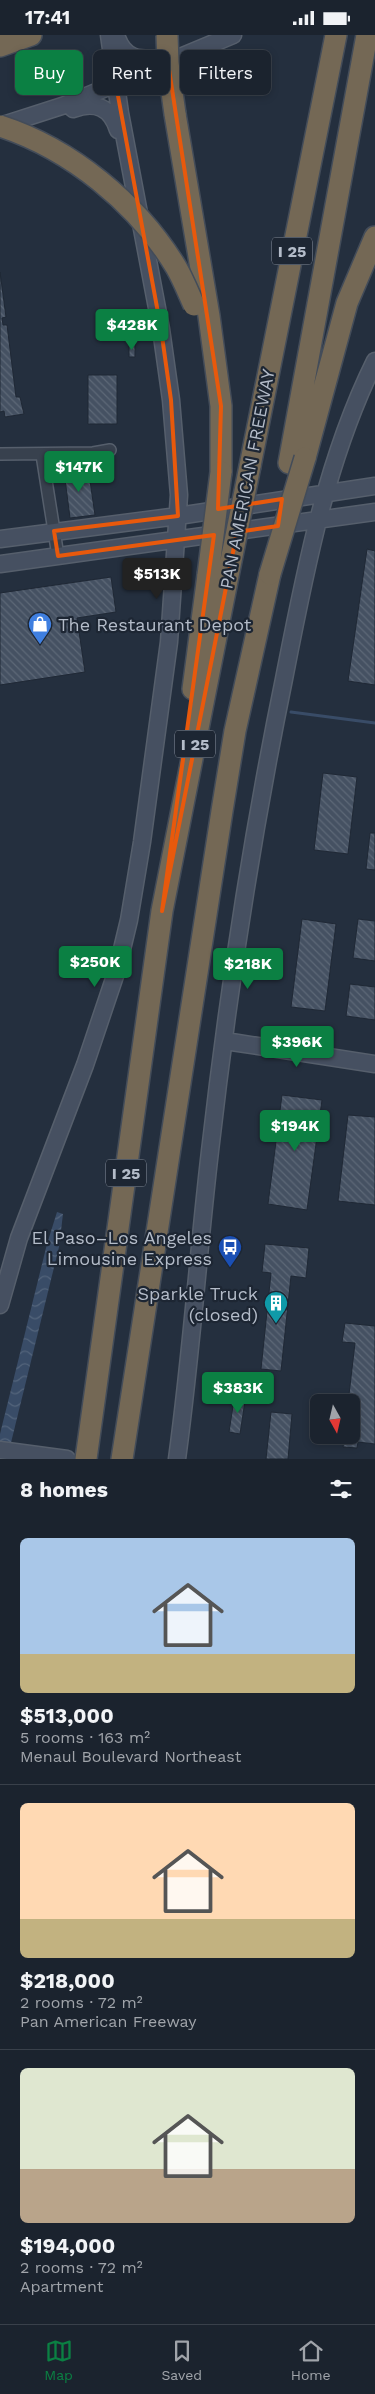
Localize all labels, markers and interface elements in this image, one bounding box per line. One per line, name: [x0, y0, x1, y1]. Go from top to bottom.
text: 17:41: [25, 6, 70, 29]
chip: Buy: [15, 50, 83, 95]
chip: Rent: [93, 50, 170, 95]
chip: Filters: [180, 50, 271, 95]
road number: I 25: [272, 237, 312, 265]
pin: $428K: [97, 309, 167, 351]
text: $428K: [106, 315, 158, 334]
street label: PAN AMERICAN FREEWAY: [215, 366, 279, 591]
pin: $147K: [44, 451, 114, 493]
text: $147K: [55, 457, 103, 476]
pin: $513K: [122, 557, 192, 600]
text: $513K: [133, 564, 181, 583]
shop icon: The Restaurant Depot: [27, 611, 53, 645]
place label: The Restaurant Depot: [58, 614, 252, 635]
road number: I 25: [175, 731, 215, 757]
pin: $250K: [60, 945, 130, 988]
pin: $218K: [213, 947, 283, 990]
text: $250K: [70, 952, 120, 971]
text: $218K: [224, 954, 272, 973]
pin: $396K: [262, 1025, 332, 1068]
text: $396K: [272, 1032, 322, 1051]
pin: $194K: [260, 1109, 330, 1152]
text: $194K: [271, 1116, 319, 1135]
road number: I 25: [106, 1159, 146, 1187]
place label: El Paso–Los Angeles Limousine Express: [32, 1227, 212, 1269]
bus stop icon: El Paso–Los Angeles Limousine Express: [217, 1234, 243, 1268]
place label: Sparkle Truck (closed): [138, 1283, 258, 1325]
building icon: Sparkle Truck (closed): [263, 1290, 289, 1324]
pin: $383K: [203, 1371, 273, 1414]
text: $383K: [213, 1378, 263, 1397]
north arrow: [310, 1394, 360, 1444]
map controls: [310, 1394, 360, 1444]
icon: filters: [327, 1475, 355, 1503]
text: 8 homes: [20, 1477, 108, 1502]
icon: home: [143, 1570, 233, 1660]
text: $513,000: [20, 1703, 114, 1728]
text: 5 rooms · 163 m²: [20, 1728, 150, 1747]
text: Menaul Boulevard Northeast: [20, 1747, 241, 1766]
icon: home: [143, 1836, 233, 1926]
text: $218,000: [20, 1968, 115, 1993]
text: 2 rooms · 72 m²: [20, 1993, 143, 2012]
text: Pan American Freeway: [20, 2012, 196, 2031]
icon: home: [143, 2101, 233, 2191]
text: $194,000: [20, 2233, 115, 2258]
text: 2 rooms · 72 m²: [20, 2258, 143, 2277]
text: Apartment: [20, 2277, 103, 2296]
tab: Map: [44, 2337, 73, 2383]
tab: Saved: [161, 2337, 202, 2383]
tab: Home: [291, 2337, 331, 2383]

